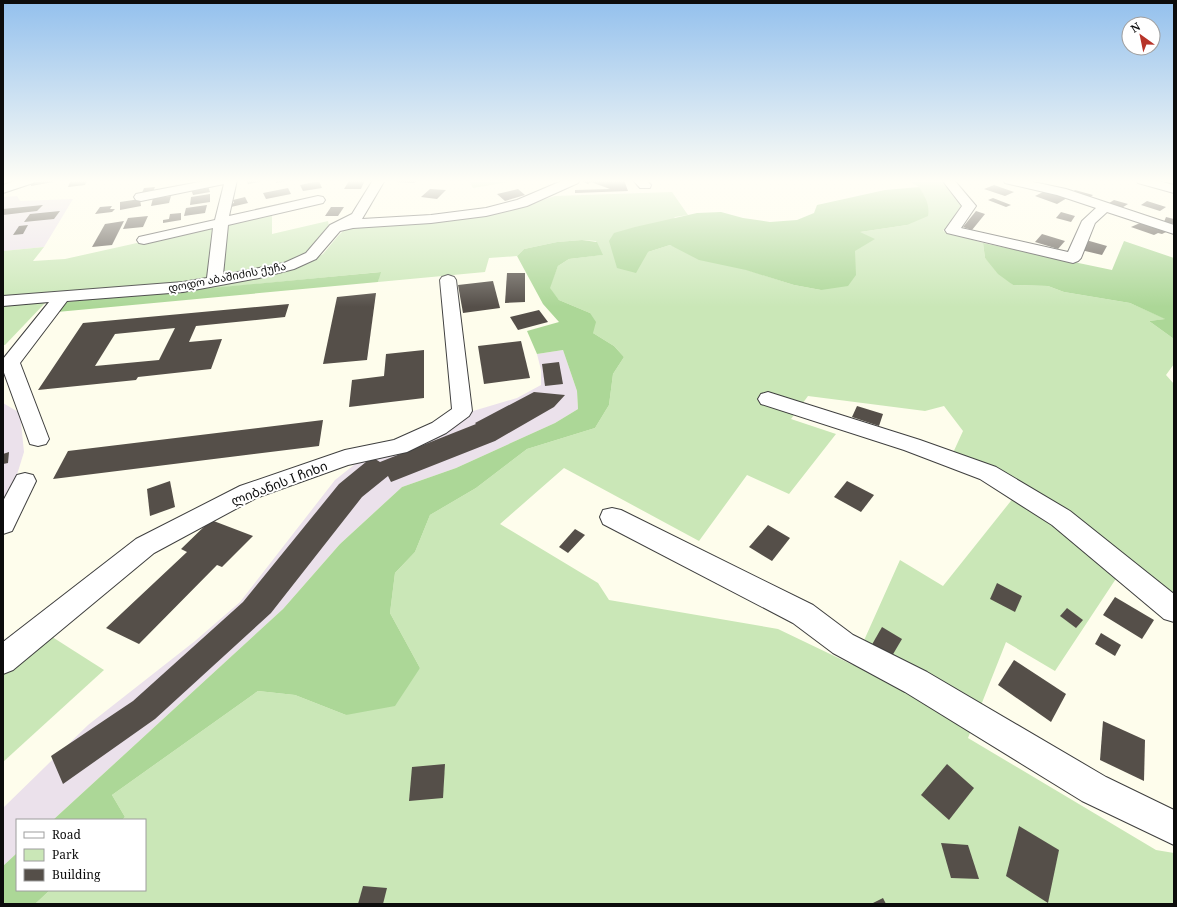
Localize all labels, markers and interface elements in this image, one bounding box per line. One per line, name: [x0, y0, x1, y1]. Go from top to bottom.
north arrow: [1121, 16, 1161, 56]
text: N: [1128, 18, 1143, 36]
street label: დოდო აბაშიძის ქუჩა: [167, 258, 287, 295]
street label: ლიბანის I ჩიხი: [228, 456, 330, 510]
legend: [16, 819, 146, 891]
text: Road: [52, 826, 82, 843]
text: Park: [52, 846, 80, 863]
text: Building: [52, 866, 101, 883]

